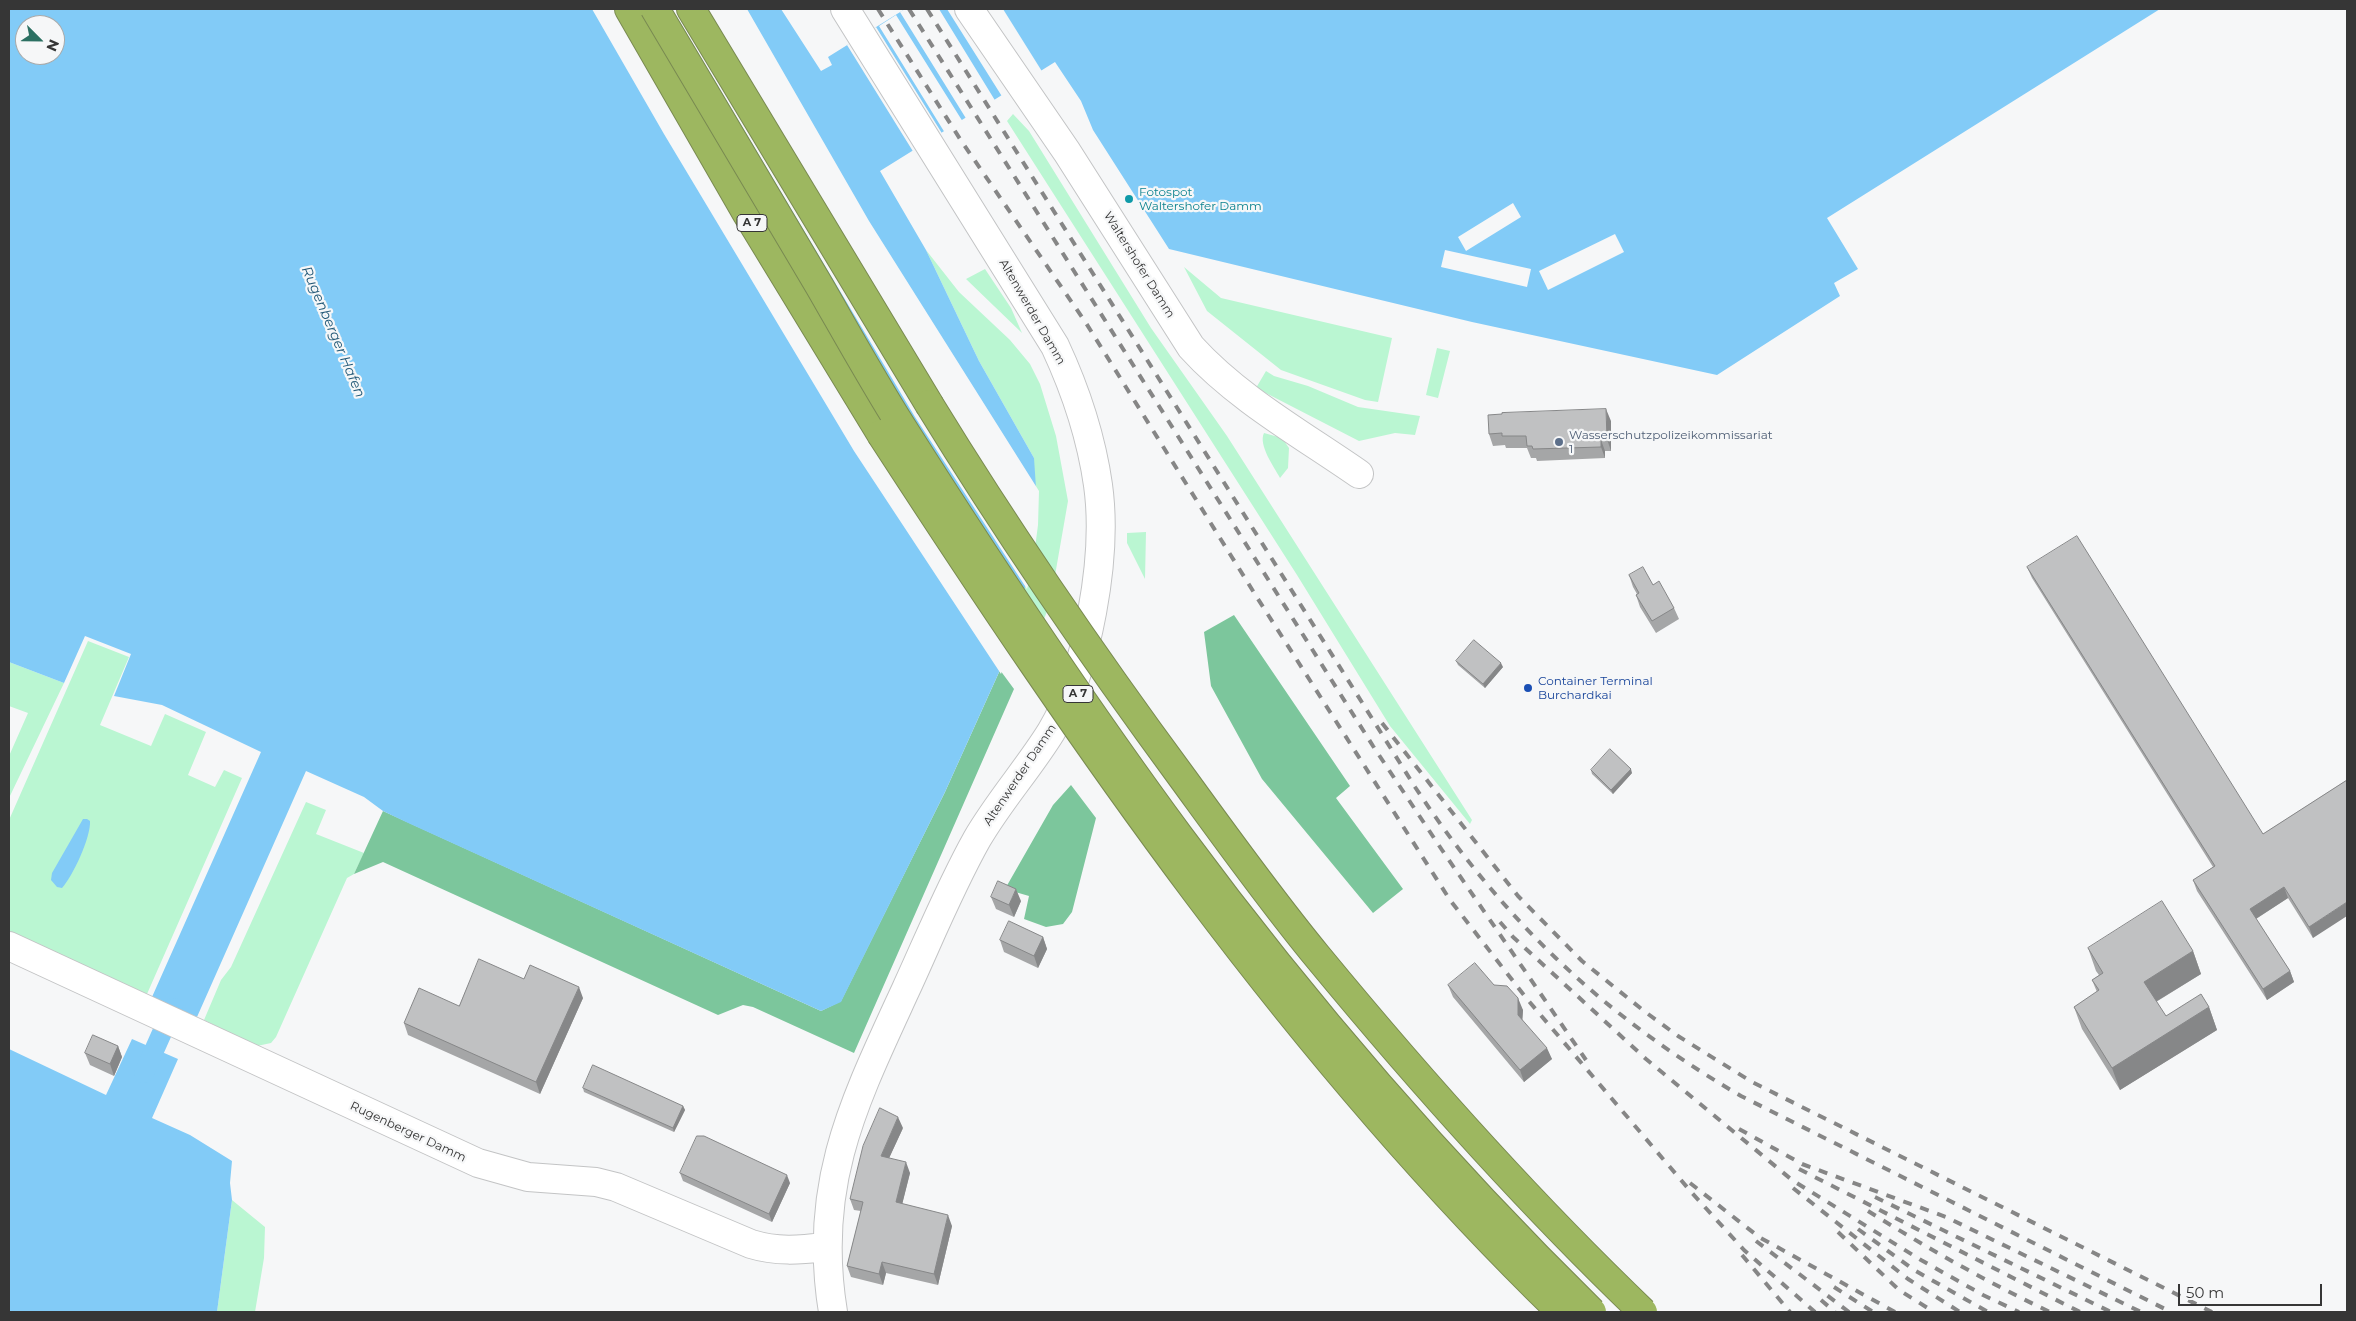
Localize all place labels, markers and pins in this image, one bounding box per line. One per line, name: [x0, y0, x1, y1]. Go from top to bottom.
place label: Fotospot Waltershofer Damm: [1139, 185, 1262, 213]
marker: Fotospot Waltershofer Damm: [1123, 193, 1135, 205]
place label: Wasserschutzpolizeikommissariat 1: [1569, 428, 1773, 456]
marker: Wasserschutzpolizeikommissariat 1: [1553, 436, 1565, 448]
place label: Container Terminal Burchardkai: [1538, 674, 1653, 702]
marker: Container Terminal Burchardkai: [1522, 682, 1534, 694]

